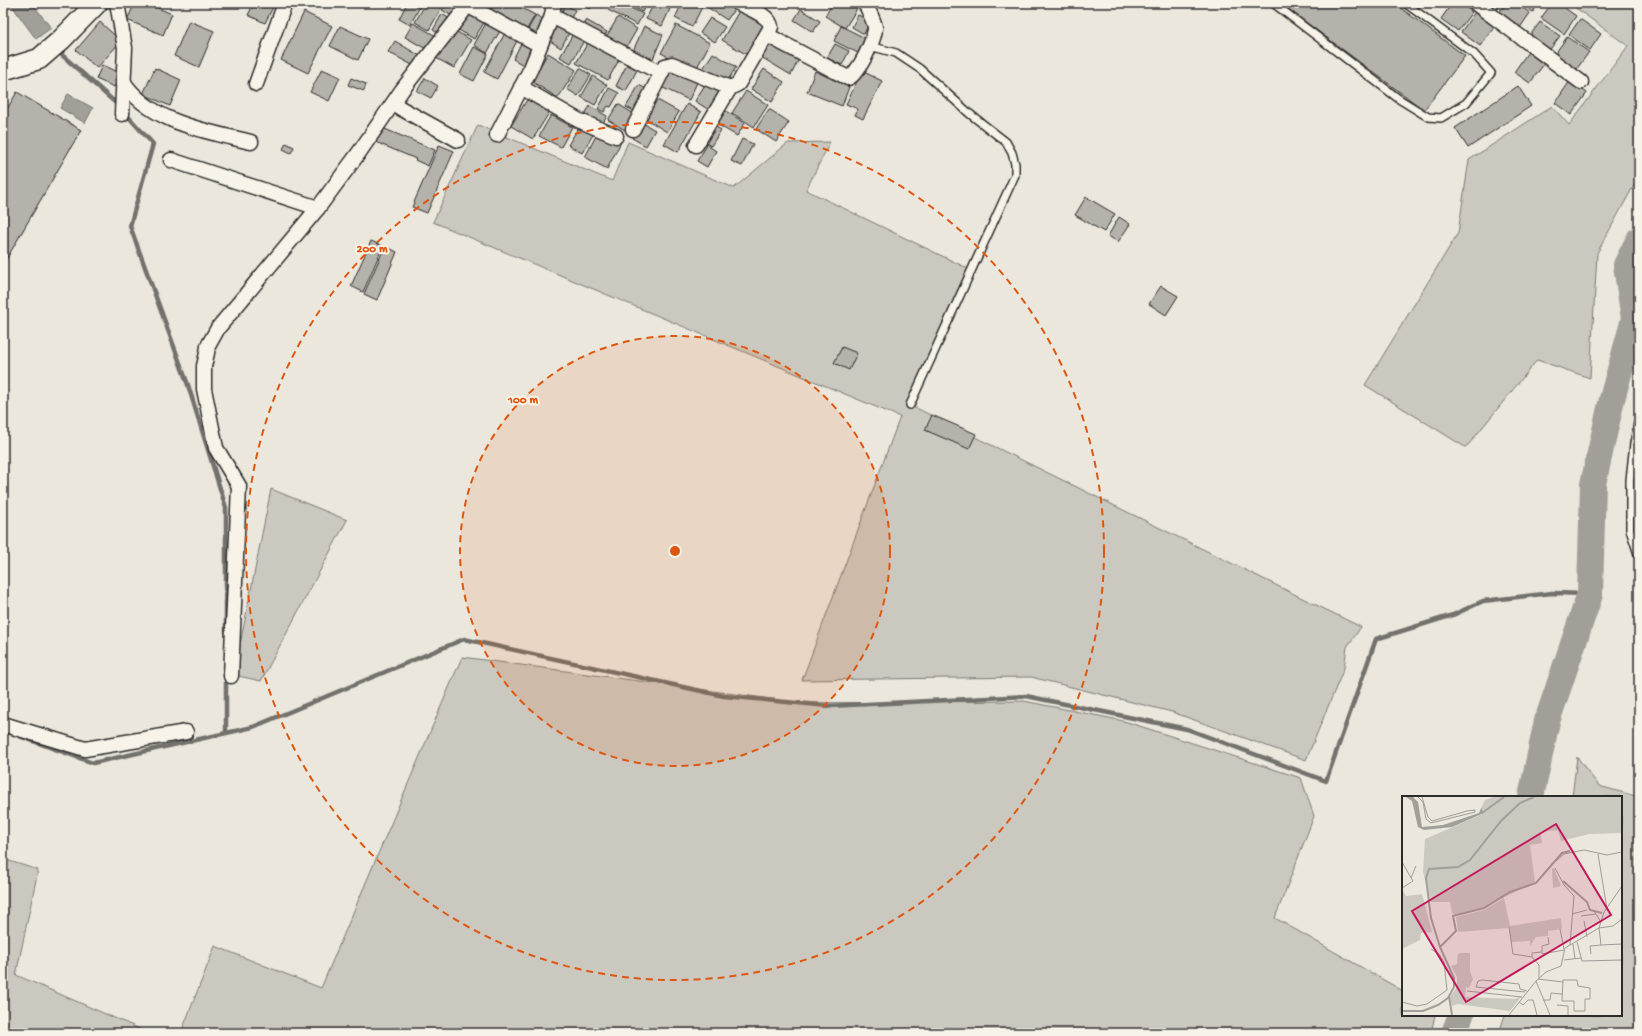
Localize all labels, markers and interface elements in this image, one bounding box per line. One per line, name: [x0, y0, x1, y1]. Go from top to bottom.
text: 200 m: [357, 243, 388, 257]
text: 100 m: [507, 394, 538, 408]
centre of rings: [668, 544, 682, 558]
inset map: [1402, 796, 1622, 1016]

